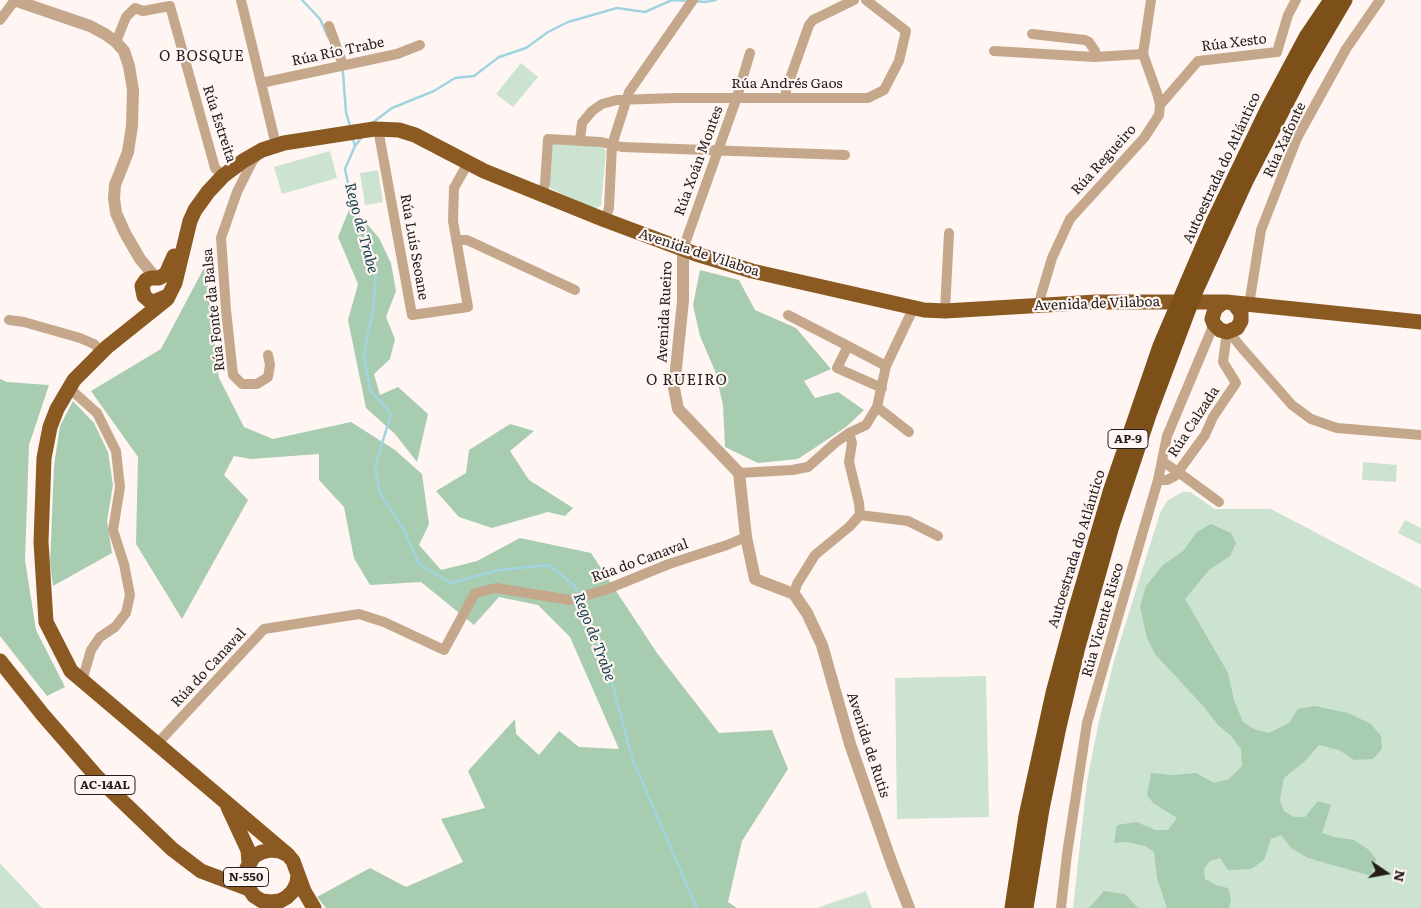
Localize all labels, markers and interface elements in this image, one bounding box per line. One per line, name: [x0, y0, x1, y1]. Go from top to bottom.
street label: Rúa Xesto: [1200, 31, 1268, 55]
street label: Rúa Río Trabe: [290, 34, 386, 70]
district label: O BOSQUE: [158, 48, 246, 66]
street label: Rúa Andrés Gaos: [731, 76, 843, 92]
street label: Rúa Estreita: [199, 83, 239, 165]
street label: Autoestrada do Atlántico: [1180, 90, 1264, 246]
street label: Rúa Xafonte: [1260, 100, 1310, 180]
street label: Rúa Xoán Montes: [671, 104, 727, 218]
street label: Rúa Regueiro: [1068, 121, 1140, 199]
water label: Rego de Trabe: [340, 181, 382, 275]
street label: Rúa Luís Seoane: [396, 192, 432, 302]
street label: Avenida de Vilaboa: [636, 225, 762, 281]
street label: Rúa Fonte da Balsa: [199, 248, 229, 372]
street label: Avenida Rueiro: [654, 261, 676, 363]
street label: Avenida de Vilaboa: [1034, 293, 1160, 315]
district label: O RUEIRO: [645, 372, 729, 390]
street label: Rúa Calzada: [1165, 383, 1223, 461]
road number: AP-9: [1108, 429, 1148, 448]
street label: Autoestrada do Atlántico: [1045, 468, 1109, 630]
street label: Rúa do Canaval: [589, 536, 691, 586]
street label: Rúa Vicente Risco: [1079, 561, 1127, 679]
water label: Rego de Trabe: [569, 590, 619, 684]
street label: Rúa do Canaval: [168, 625, 250, 711]
street label: Avenida de Rutis: [843, 690, 893, 800]
road number: AC-14AL: [75, 776, 135, 794]
north arrow: [1361, 848, 1411, 898]
road number: N-550: [224, 868, 268, 886]
text: N: [1390, 868, 1412, 884]

